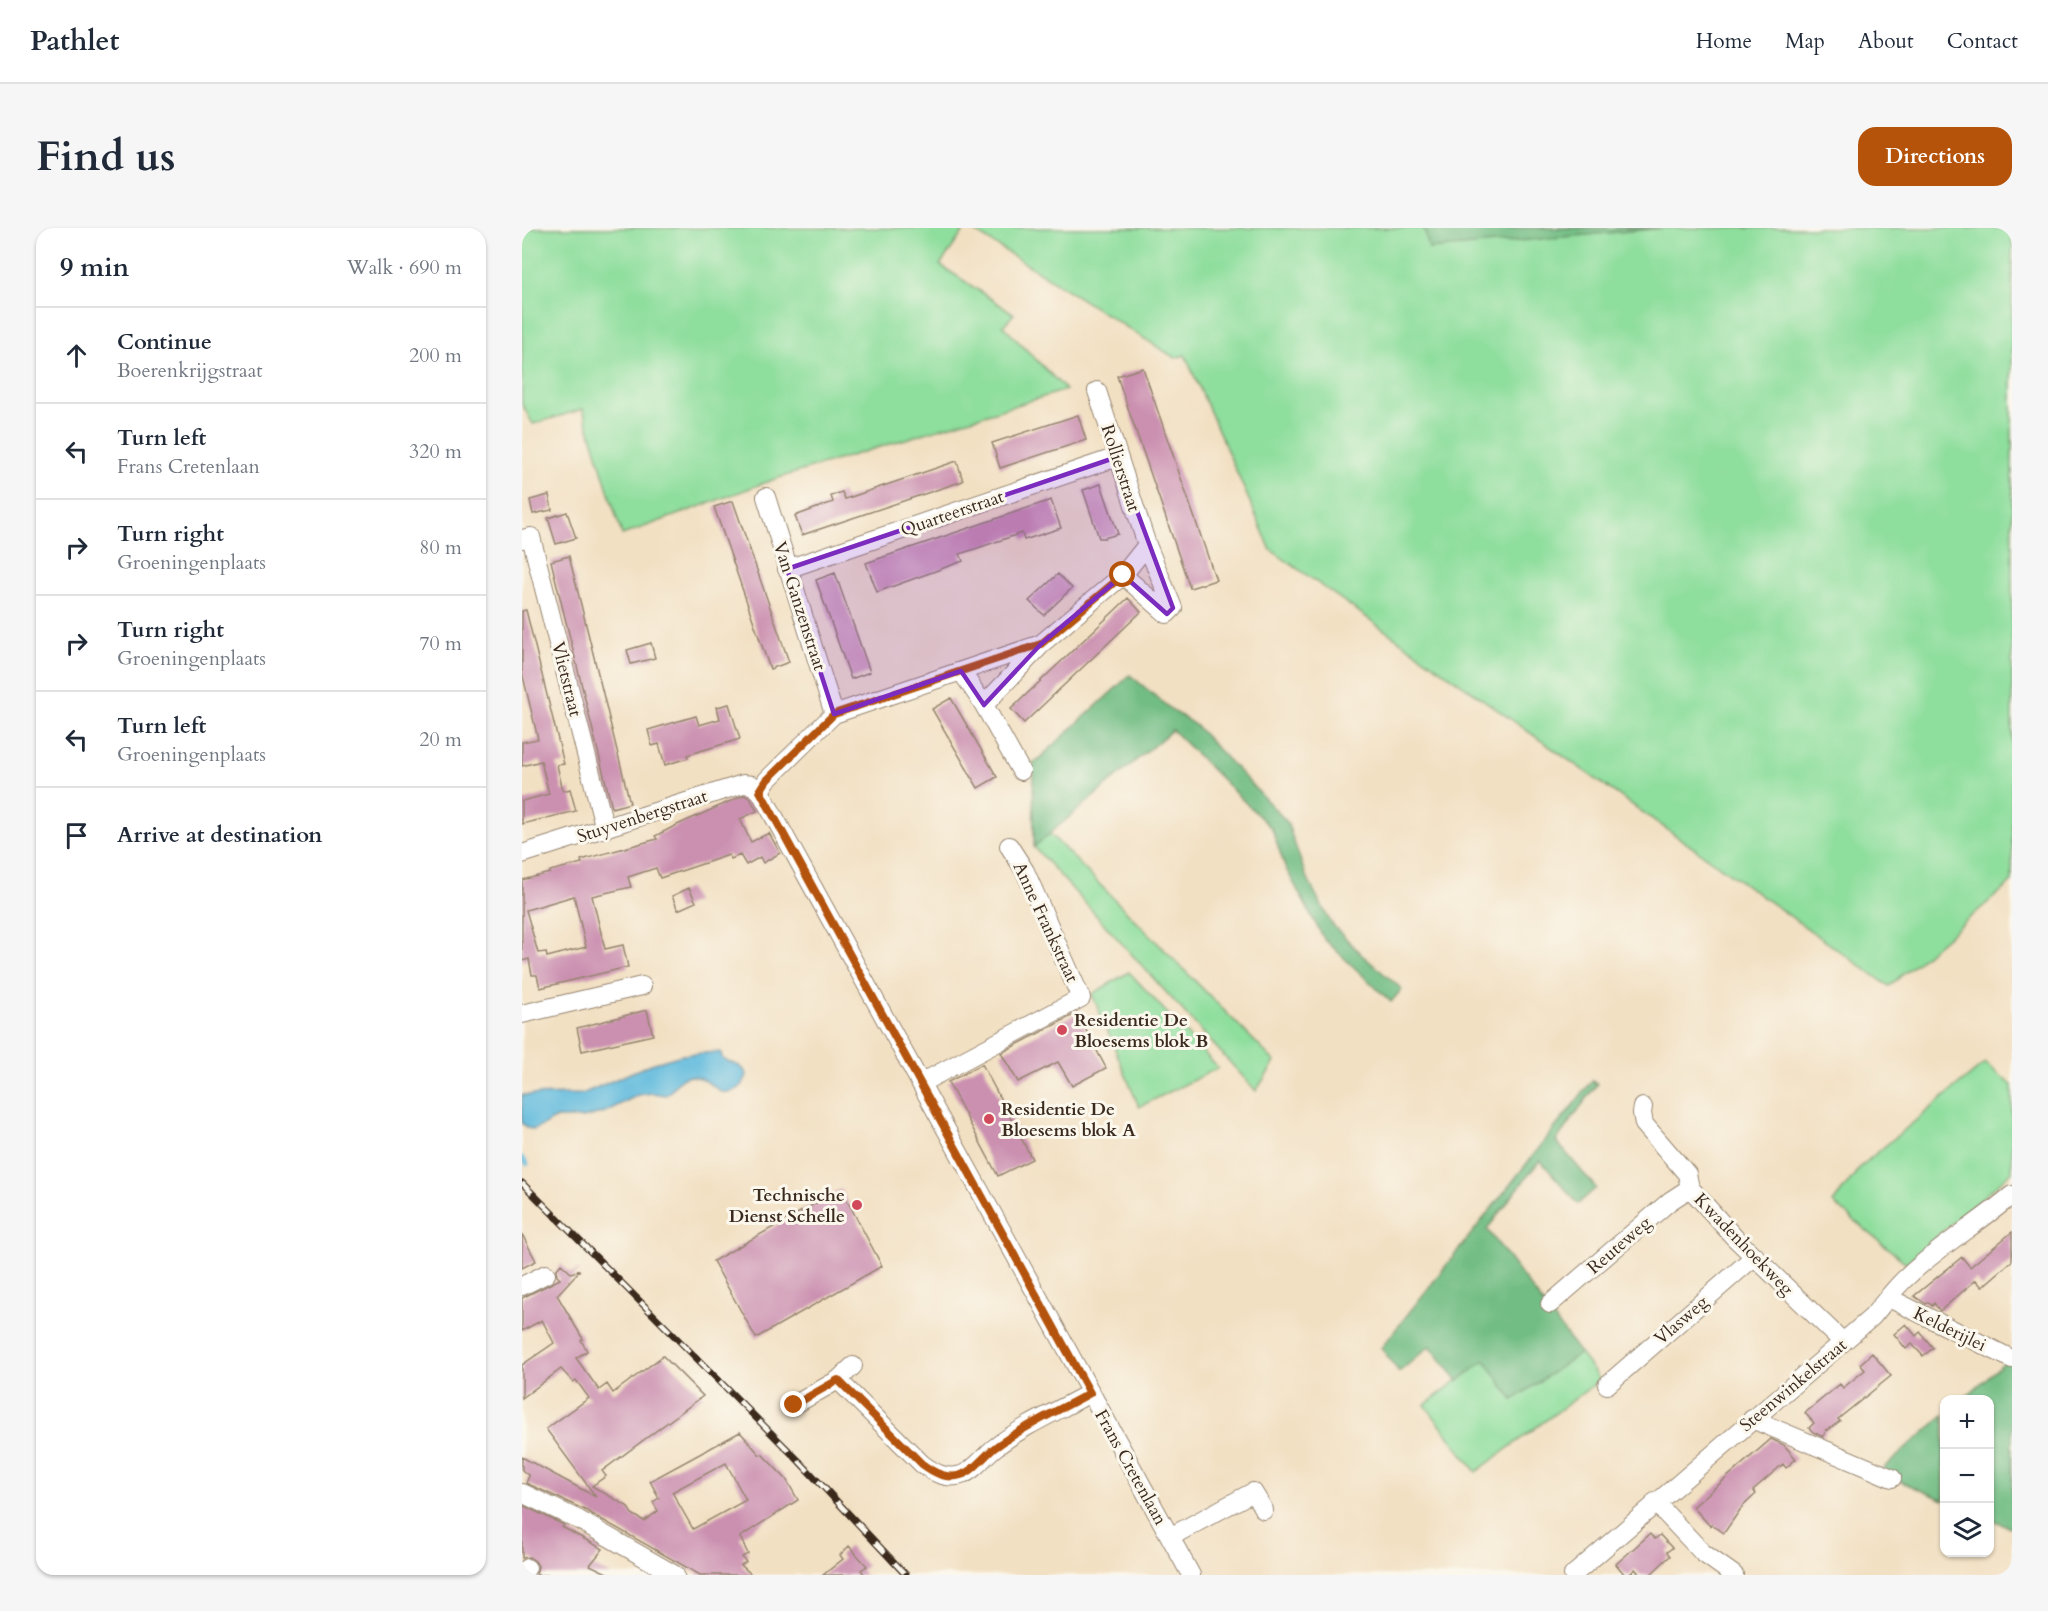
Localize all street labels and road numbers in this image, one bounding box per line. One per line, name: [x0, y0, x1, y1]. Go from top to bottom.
street label: Rollierstraat: [1095, 421, 1147, 515]
street label: Quarteerstraat: [897, 484, 1008, 543]
street label: Van Ganzenstraat: [767, 538, 832, 674]
street label: Vlietstraat: [545, 639, 588, 719]
street label: Stuyvenbergstraat: [574, 784, 711, 849]
street label: Anne Frankstraat: [1007, 858, 1085, 987]
street label: Kwadenhoekweg: [1688, 1188, 1800, 1302]
street label: Reuteweg: [1582, 1210, 1657, 1280]
street label: Vlasweg: [1649, 1289, 1714, 1351]
street label: Kelderijlei: [1909, 1301, 1991, 1358]
street label: Steenwinkelstraat: [1734, 1333, 1852, 1438]
street label: Frans Cretenlaan: [1088, 1405, 1173, 1530]

